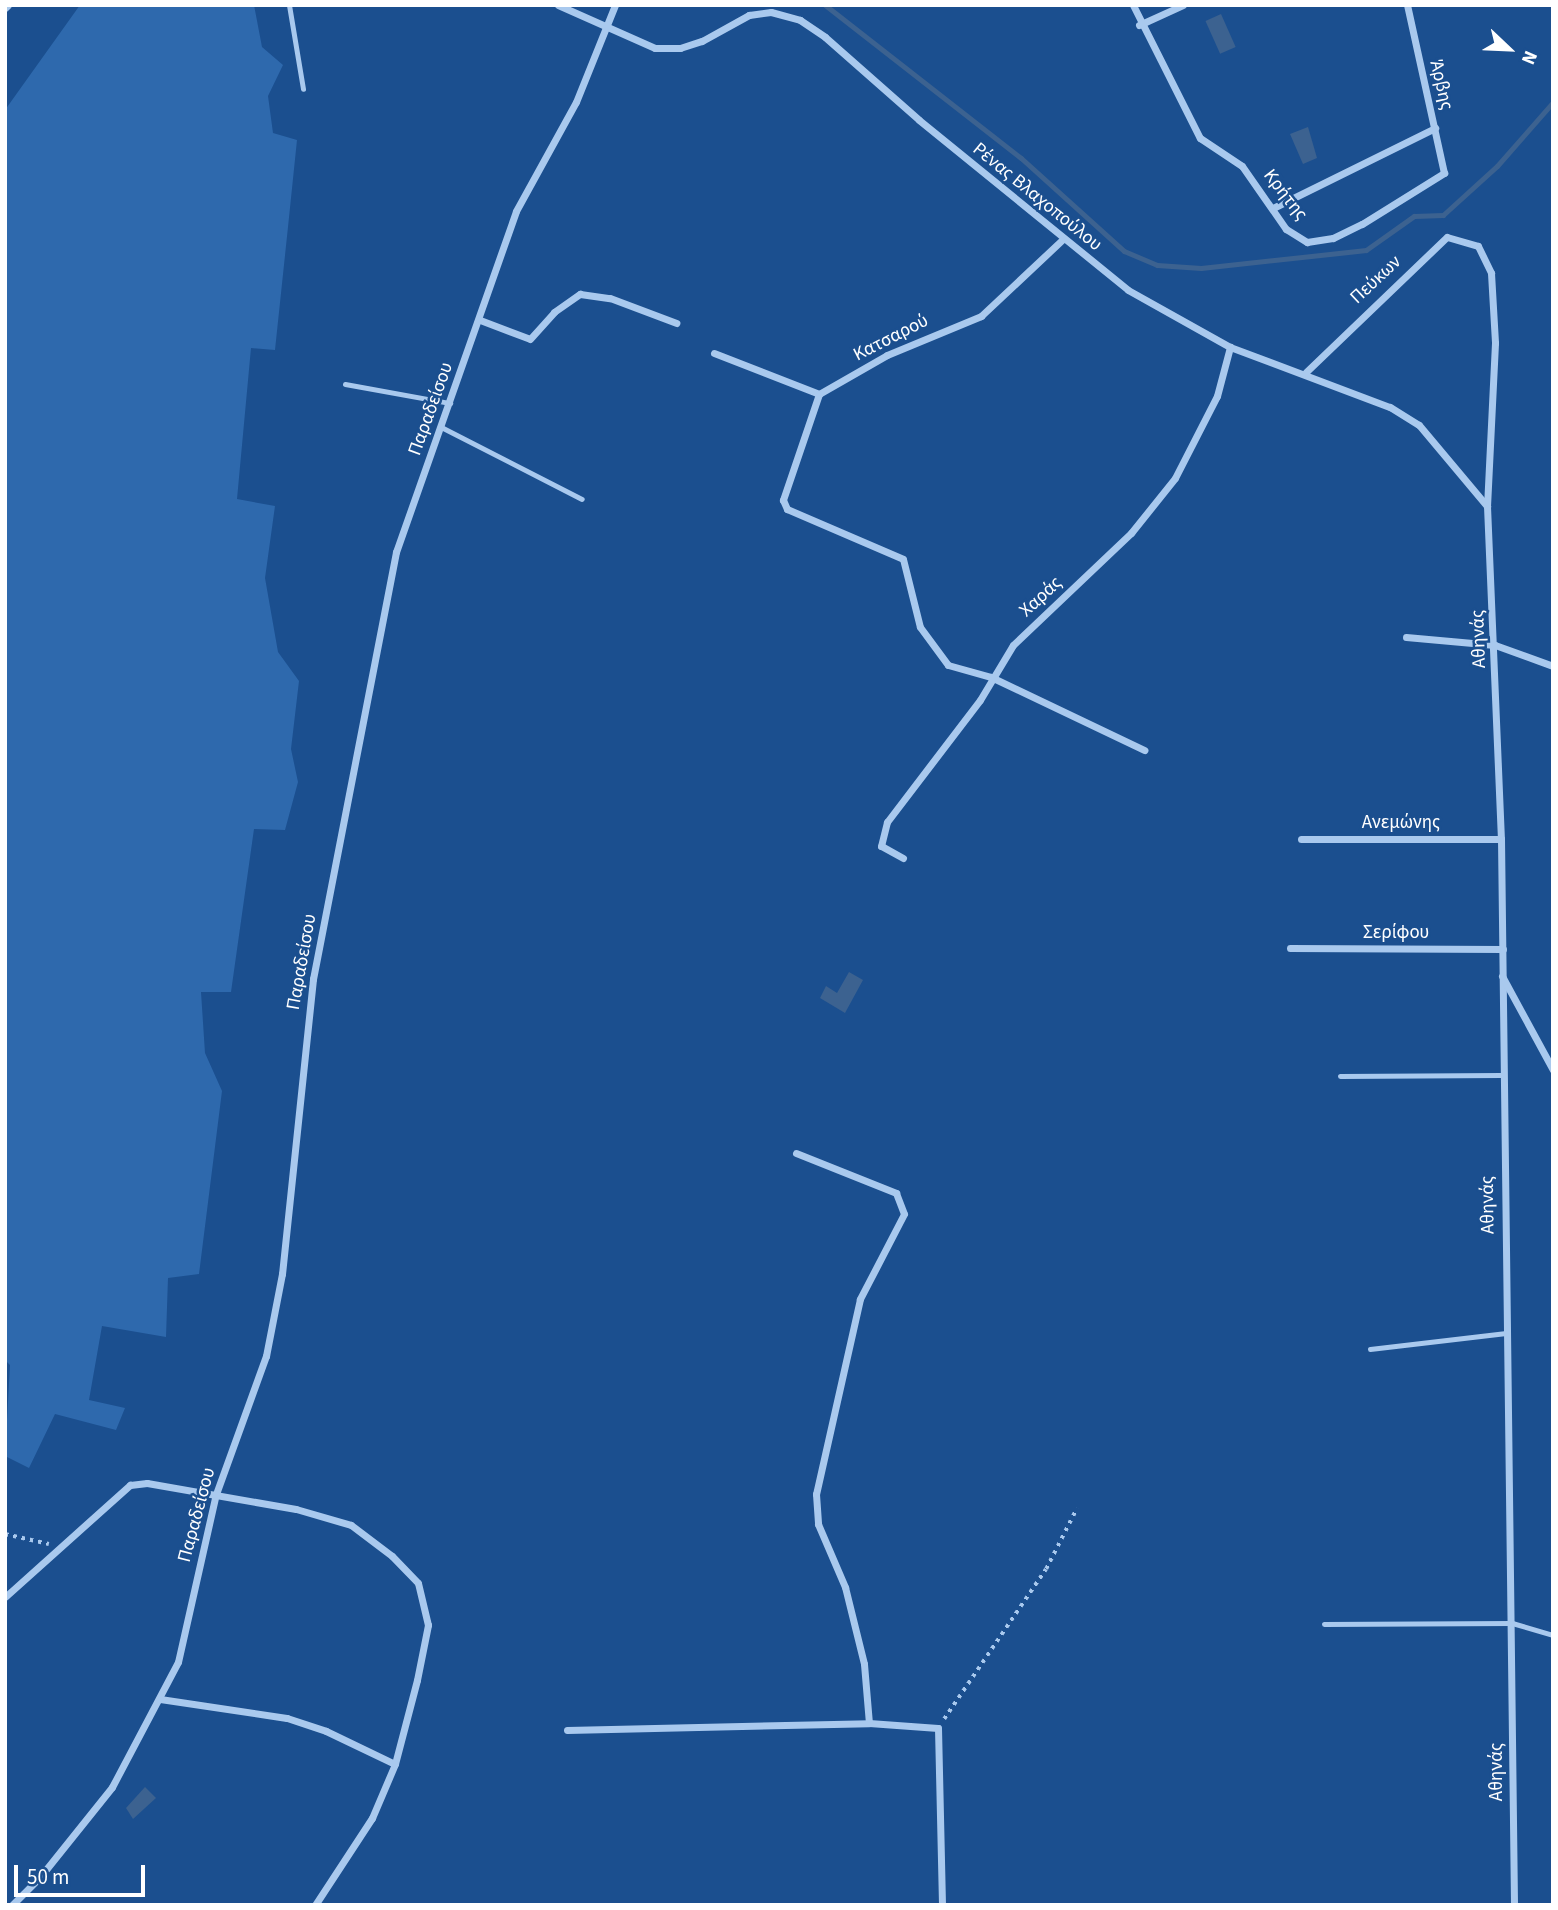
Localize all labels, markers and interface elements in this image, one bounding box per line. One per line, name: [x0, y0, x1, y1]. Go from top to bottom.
north arrow: [1474, 14, 1544, 84]
text: N: [1514, 46, 1544, 68]
street label: Άρβης: [1424, 58, 1458, 112]
street label: Ρένας Βλαχοπούλου: [968, 138, 1106, 256]
street label: Κρήτης: [1258, 165, 1312, 225]
street label: Πεύκων: [1346, 251, 1406, 309]
street label: Κατσαρού: [850, 309, 932, 367]
street label: Παραδείσου: [404, 359, 458, 459]
street label: Χαράς: [1015, 572, 1067, 622]
street label: Αθηνάς: [1467, 609, 1491, 669]
street label: Ανεμώνης: [1362, 812, 1440, 834]
street label: Παραδείσου: [282, 912, 322, 1012]
street label: Σερίφου: [1363, 922, 1429, 944]
street label: Αθηνάς: [1476, 1176, 1500, 1234]
street label: Παραδείσου: [173, 1465, 221, 1565]
street label: Αθηνάς: [1486, 1743, 1508, 1801]
scale bar: [18, 1850, 149, 1894]
text: 50 m: [27, 1862, 69, 1892]

